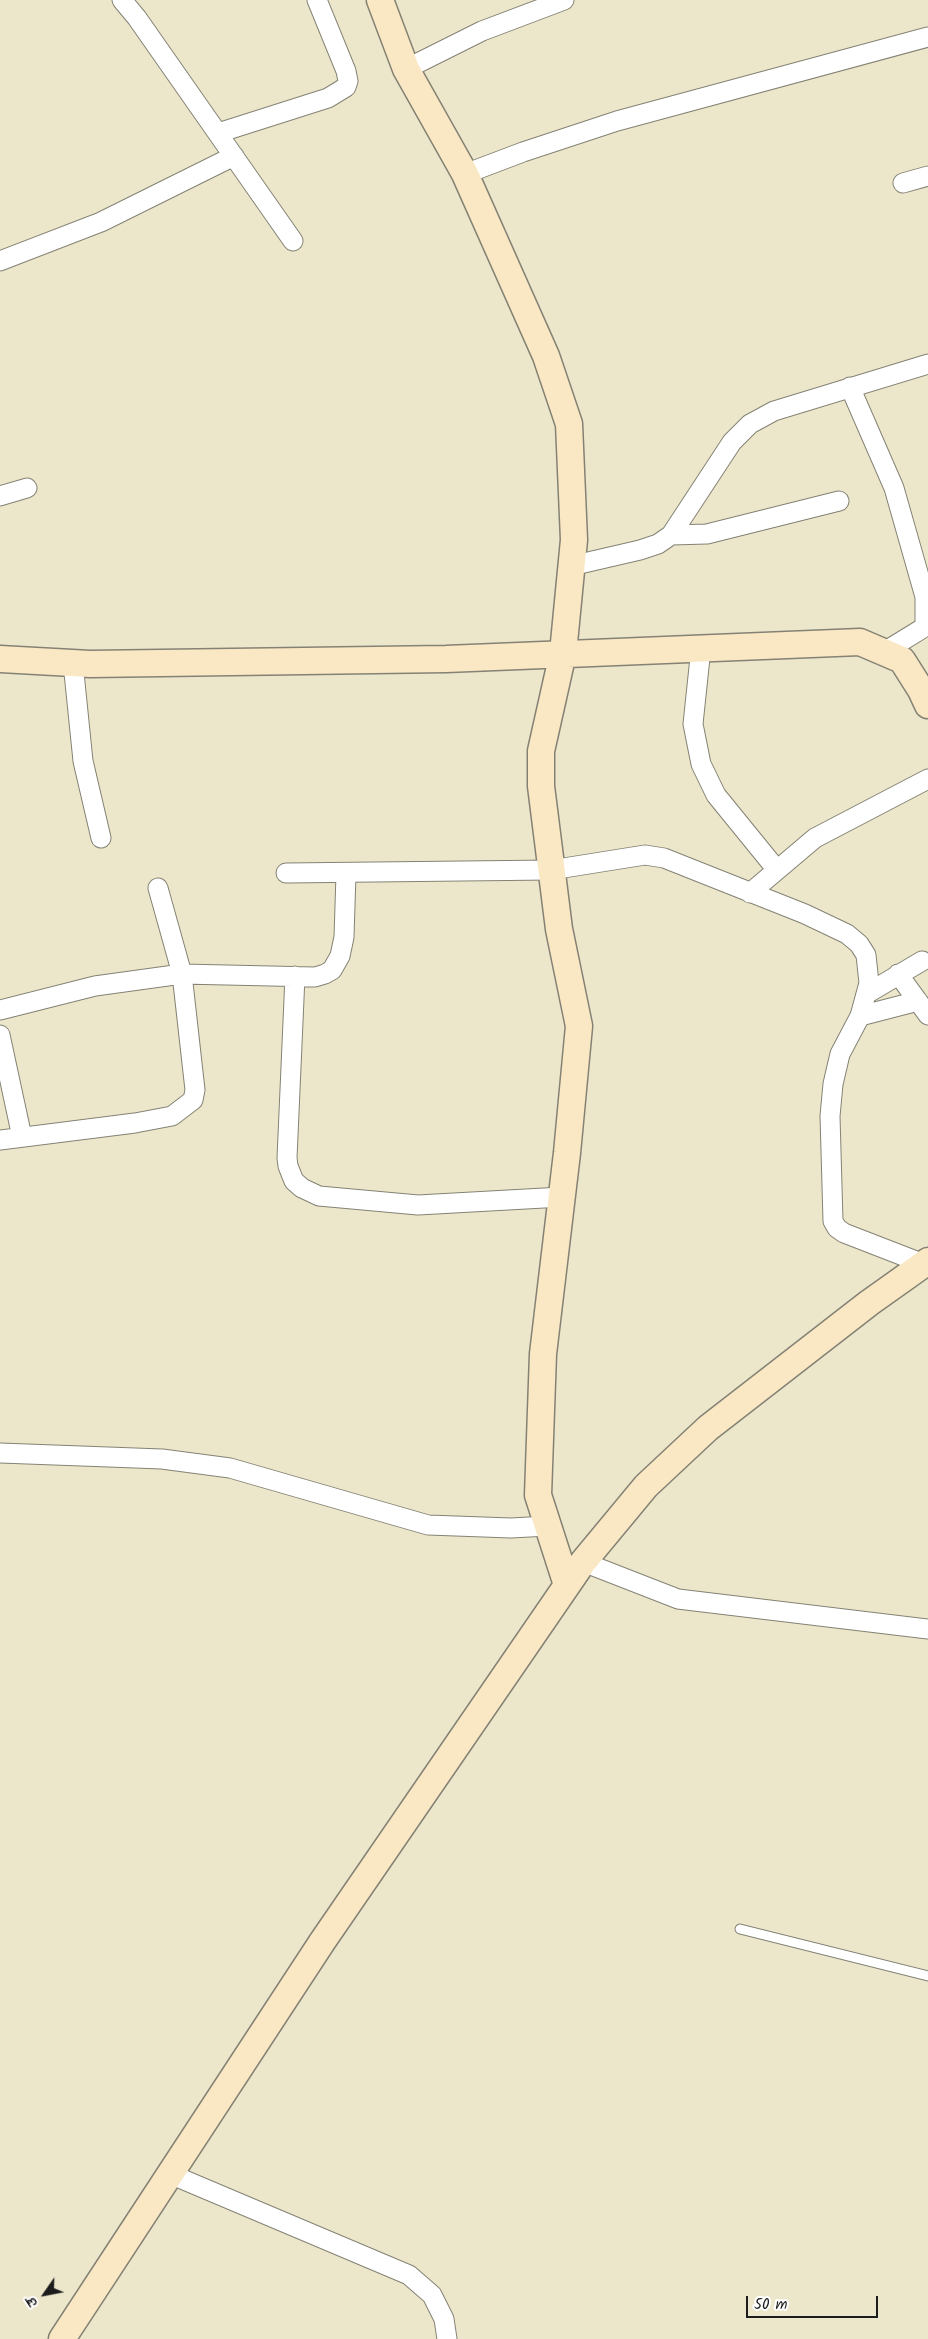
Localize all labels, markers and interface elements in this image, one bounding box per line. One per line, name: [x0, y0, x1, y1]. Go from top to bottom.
north arrow: [20, 2269, 70, 2319]
scale bar: [748, 2286, 880, 2318]
text: उ: [21, 2292, 44, 2312]
text: 50 m: [754, 2293, 788, 2317]

